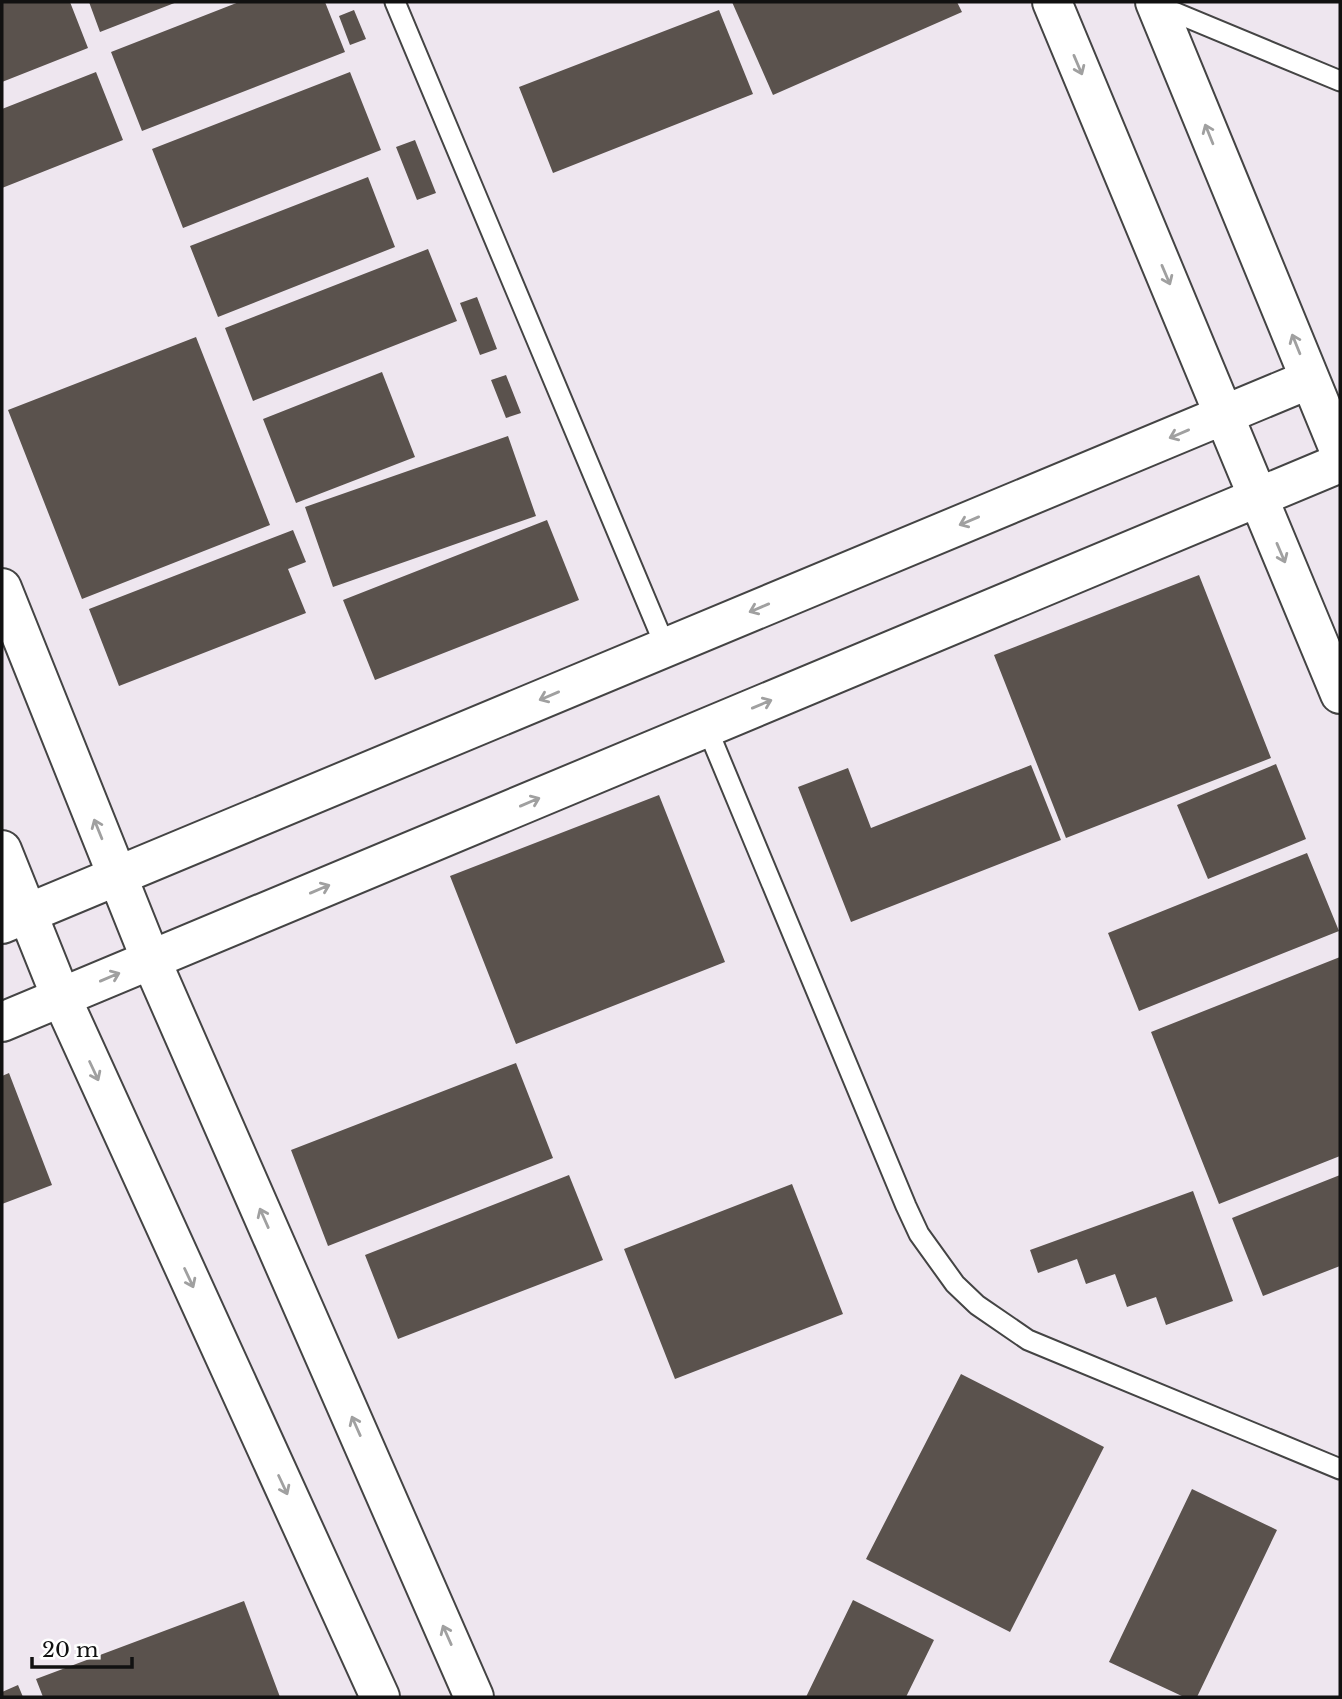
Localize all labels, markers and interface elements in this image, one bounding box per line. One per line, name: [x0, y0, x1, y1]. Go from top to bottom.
one-way arrow: [1072, 53, 1085, 75]
one-way arrow: [1202, 123, 1215, 145]
one-way arrow: [1160, 263, 1173, 285]
one-way arrow: [1289, 334, 1302, 355]
one-way arrow: [1169, 428, 1191, 441]
one-way arrow: [959, 515, 981, 528]
one-way arrow: [1276, 541, 1289, 563]
one-way arrow: [749, 603, 771, 616]
one-way arrow: [539, 690, 561, 703]
one-way arrow: [751, 697, 773, 710]
one-way arrow: [519, 794, 540, 807]
one-way arrow: [90, 818, 103, 840]
one-way arrow: [309, 882, 330, 895]
one-way arrow: [99, 970, 120, 983]
one-way arrow: [88, 1060, 101, 1081]
one-way arrow: [257, 1208, 270, 1229]
one-way arrow: [183, 1267, 196, 1288]
one-way arrow: [349, 1416, 362, 1438]
one-way arrow: [277, 1473, 290, 1495]
one-way arrow: [440, 1625, 453, 1646]
scale bar: [32, 1626, 131, 1670]
text: 20 m: [42, 1637, 99, 1663]

